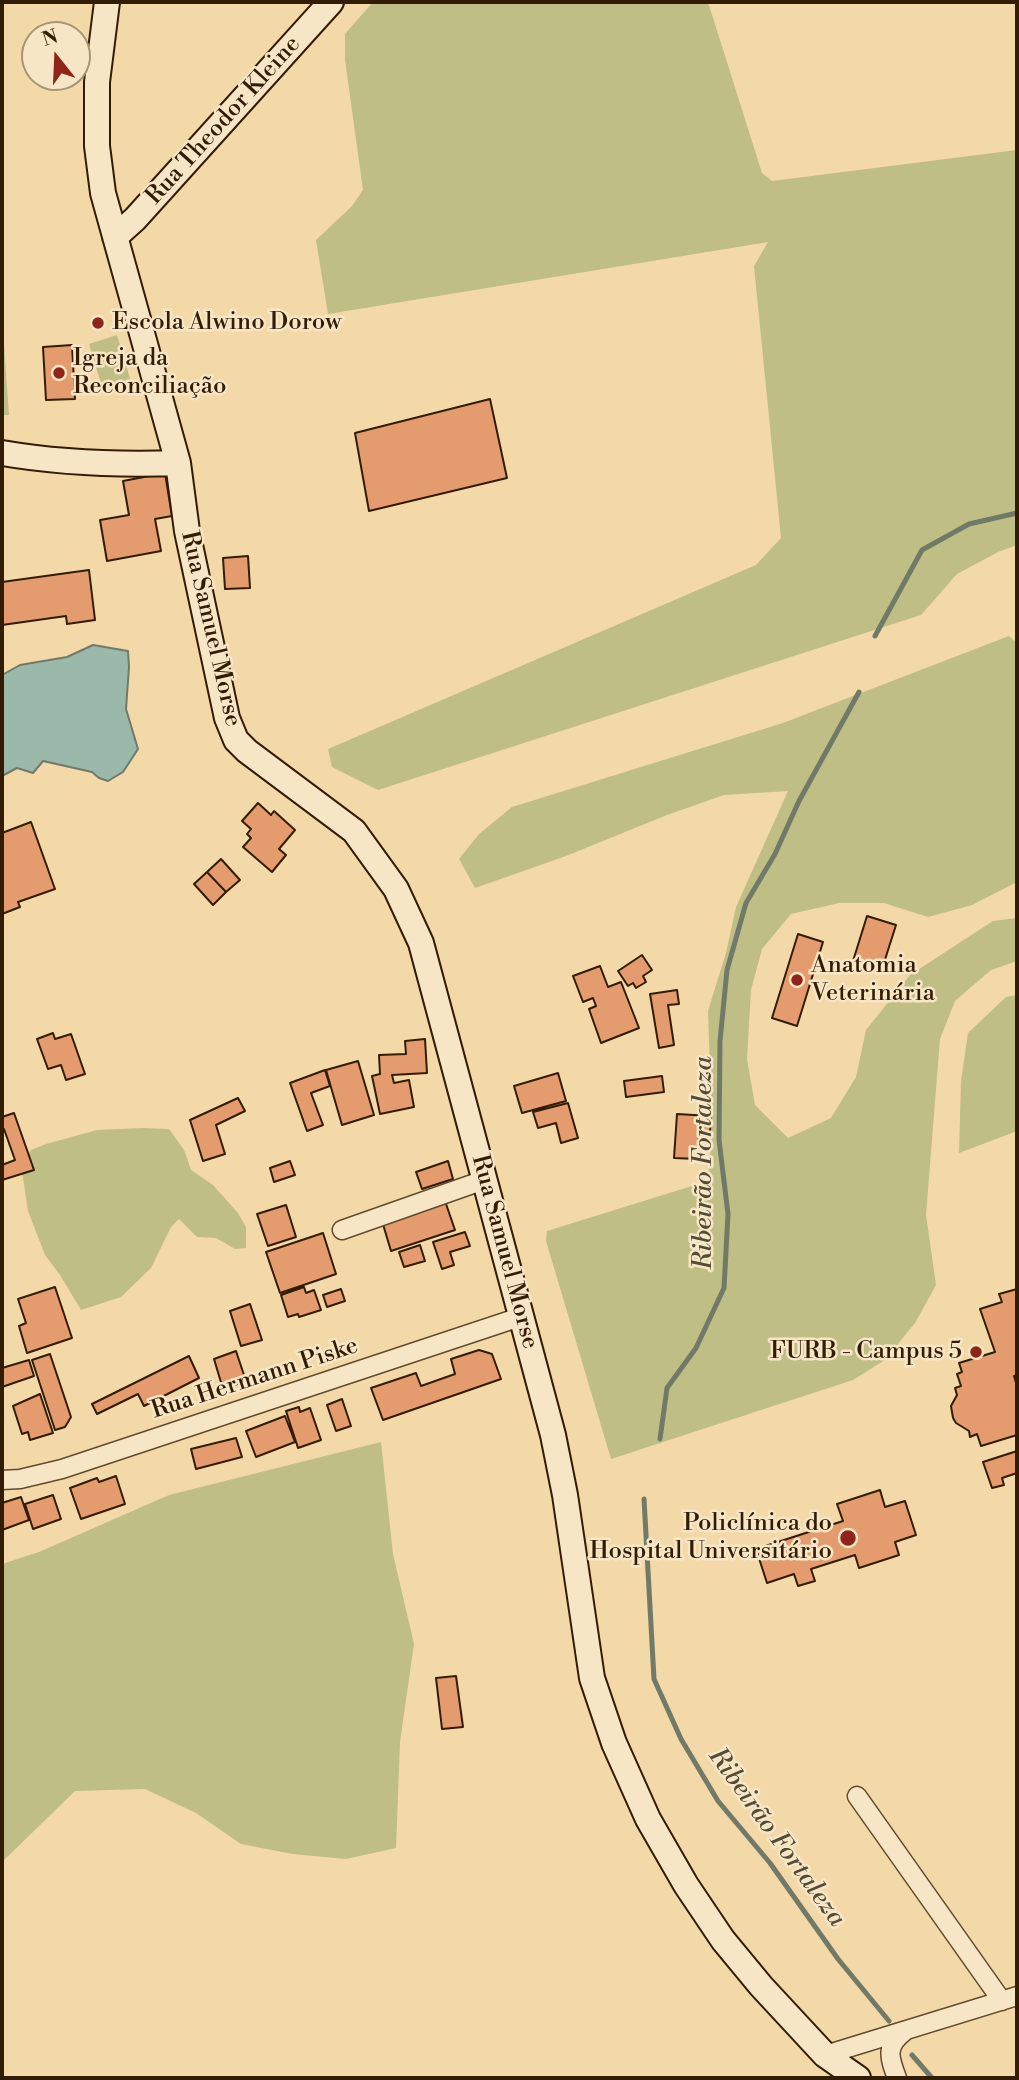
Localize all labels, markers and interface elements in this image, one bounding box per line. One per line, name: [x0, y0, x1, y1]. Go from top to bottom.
north arrow: [21, 21, 91, 91]
text: N: [39, 24, 61, 52]
street label: Rua Theodor Kleine: [141, 31, 307, 211]
place label: Escola Alwino Dorow: [112, 309, 341, 337]
marker: Escola Alwino Dorow: [90, 315, 106, 331]
place label: Igreja da Reconciliação: [73, 345, 226, 401]
marker: Igreja da Reconciliação: [51, 365, 67, 381]
street label: Rua Samuel Morse: [173, 528, 247, 730]
place label: Anatomia Veterinária: [811, 952, 935, 1008]
marker: Anatomia Veterinária: [789, 972, 805, 988]
water label: Ribeirão Fortaleza: [689, 1056, 721, 1270]
street label: Rua Samuel Morse: [464, 1152, 544, 1352]
street label: Rua Hermann Piske: [148, 1332, 362, 1426]
place label: FURB - Campus 5: [770, 1338, 962, 1366]
marker: FURB - Campus 5: [968, 1344, 984, 1360]
place label: Policlínica do Hospital Universitário: [589, 1510, 832, 1566]
marker: Policlínica do Hospital Universitário: [838, 1528, 858, 1548]
water label: Ribeirão Fortaleza: [701, 1743, 851, 1933]

